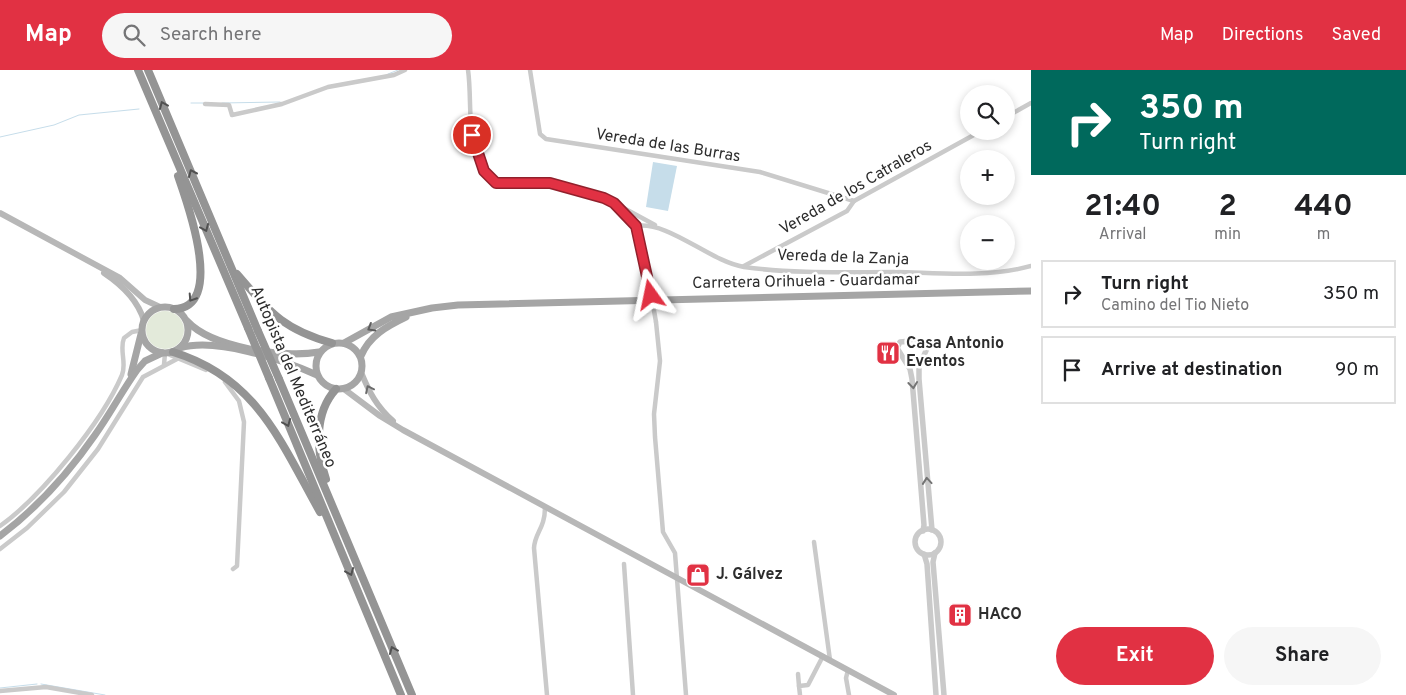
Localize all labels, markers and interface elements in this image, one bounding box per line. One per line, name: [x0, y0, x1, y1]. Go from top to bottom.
search box: [102, 13, 452, 58]
text: Map: [25, 20, 72, 50]
icon: search: [120, 21, 148, 49]
text: Search here: [160, 23, 261, 47]
text: Map: [1160, 24, 1194, 47]
text: Directions: [1222, 24, 1304, 47]
text: Saved: [1332, 24, 1381, 47]
map controls: [960, 85, 1015, 270]
button: search: [960, 85, 1015, 140]
text: 350 m: [1139, 87, 1244, 131]
icon: right: [1056, 90, 1121, 155]
one-way arrow: [158, 101, 169, 110]
pin: [451, 114, 493, 156]
icon: arrive: [458, 121, 486, 149]
street label: Vereda de las Burras: [594, 125, 742, 167]
text: Turn right: [1139, 130, 1236, 157]
street label: Vereda de los Catraleros: [776, 136, 936, 240]
button: +: [960, 150, 1015, 205]
one-way arrow: [188, 169, 199, 178]
text: 21:40: [1084, 189, 1161, 226]
text: 2: [1218, 189, 1237, 226]
text: 440: [1294, 189, 1353, 226]
button: −: [960, 215, 1015, 270]
one-way arrow: [199, 223, 209, 231]
text: Arrival: [1099, 225, 1147, 245]
text: min: [1214, 225, 1241, 245]
text: m: [1317, 225, 1330, 245]
street label: Vereda de la Zanja: [777, 246, 909, 270]
position arrow: [624, 268, 676, 320]
street label: Carretera Orihuela - Guardamar: [692, 270, 920, 294]
text: Turn right: [1101, 272, 1189, 296]
icon: right: [1058, 280, 1086, 308]
text: 350 m: [1323, 282, 1379, 306]
street label: Autopista del Mediterráneo: [246, 283, 341, 471]
one-way arrow: [189, 293, 199, 302]
text: Camino del Tio Nieto: [1101, 296, 1249, 316]
one-way arrow: [367, 321, 376, 331]
place label: Casa Antonio Eventos: [906, 334, 1004, 372]
restaurant icon: Casa Antonio Eventos: [875, 340, 901, 366]
icon: arrive: [1058, 356, 1086, 384]
text: Arrive at destination: [1101, 358, 1282, 382]
text: 90 m: [1335, 358, 1379, 382]
one-way arrow: [907, 382, 918, 390]
one-way arrow: [365, 386, 375, 395]
one-way arrow: [281, 418, 292, 427]
one-way arrow: [921, 477, 932, 485]
shop icon: J. Gálvez: [685, 562, 711, 588]
place label: J. Gálvez: [716, 565, 783, 585]
one-way arrow: [345, 568, 355, 576]
building icon: HACO: [947, 602, 973, 628]
place label: HACO: [978, 605, 1022, 625]
button: Exit: [1056, 627, 1214, 685]
button: Share: [1224, 627, 1381, 685]
one-way arrow: [389, 646, 399, 655]

